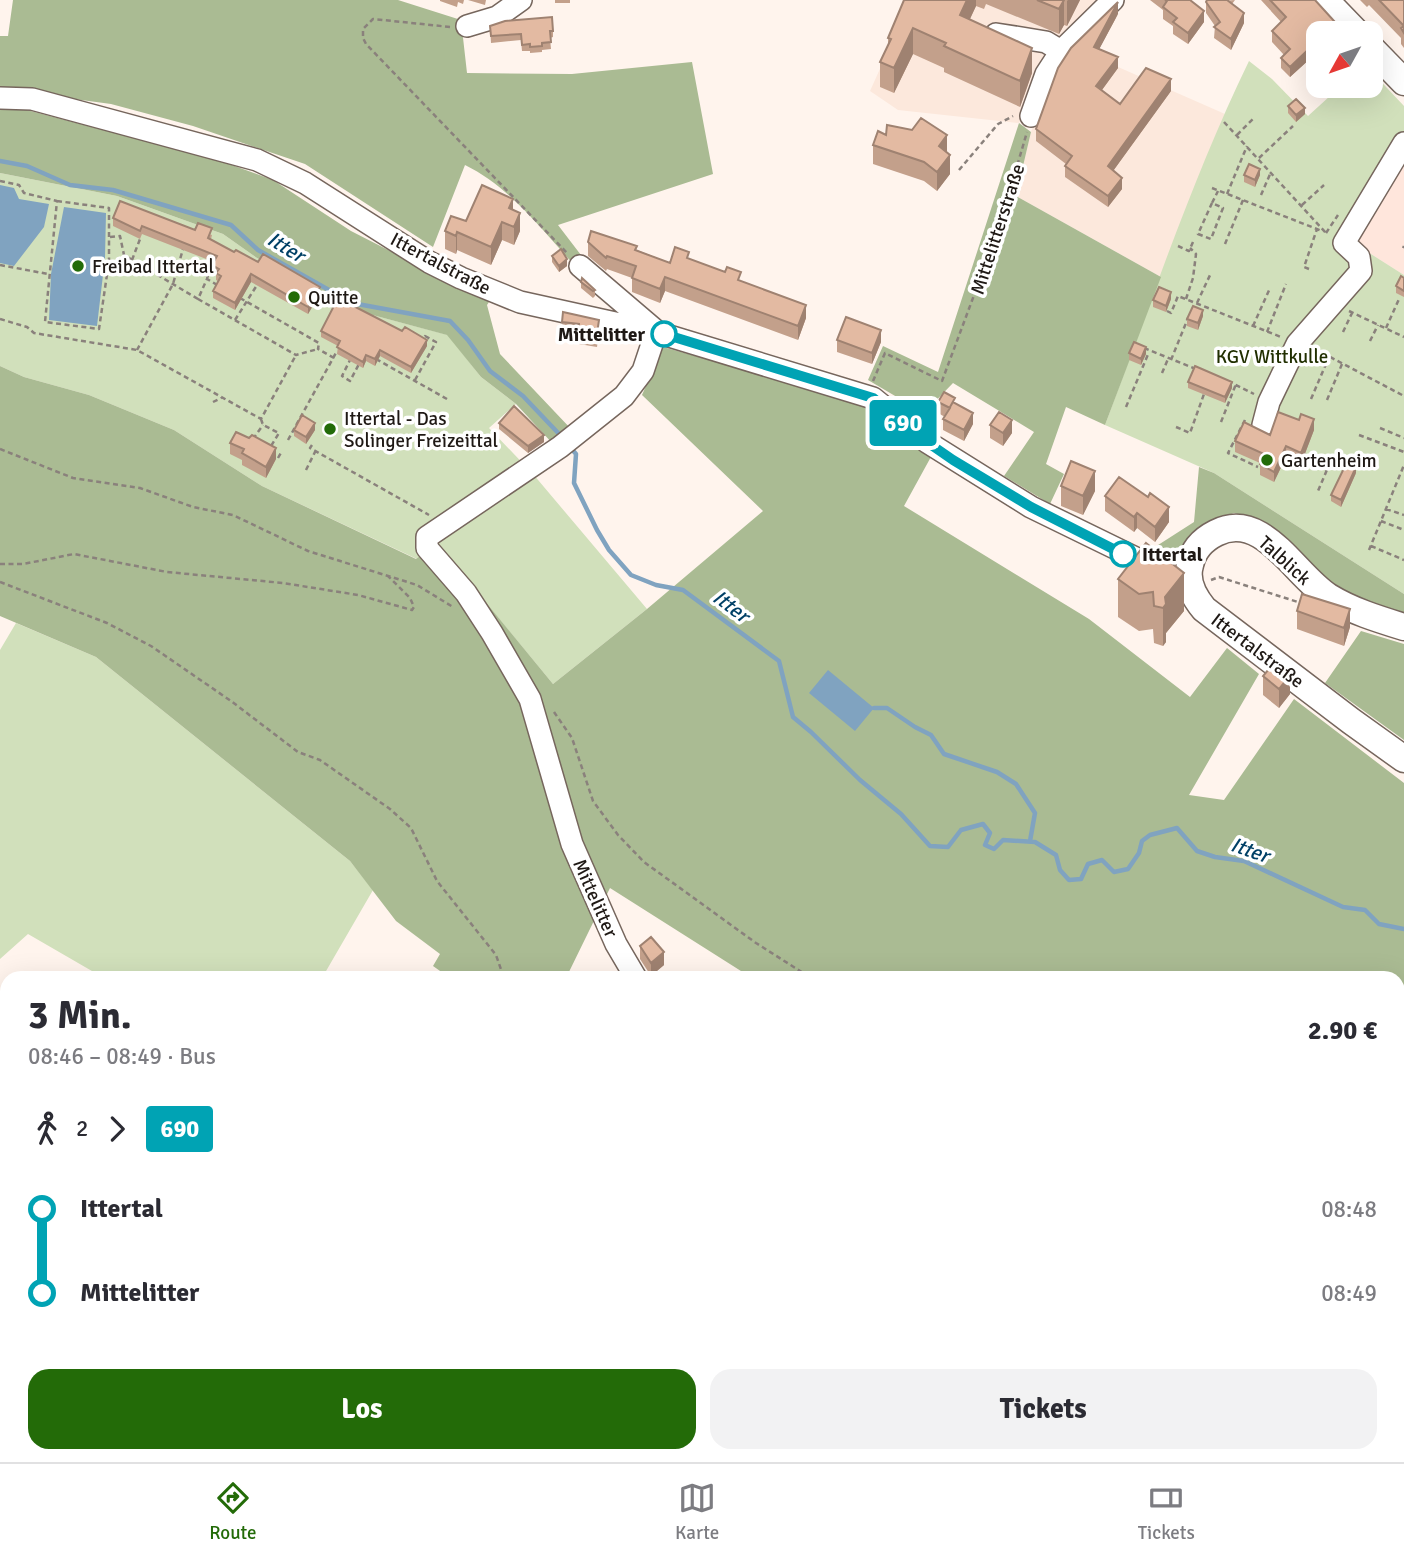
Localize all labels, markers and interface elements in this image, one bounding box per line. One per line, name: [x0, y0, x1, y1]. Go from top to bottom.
north arrow: [1306, 21, 1382, 98]
map controls: [1306, 21, 1383, 98]
street label: Mittelitterstraße: [966, 161, 1030, 298]
water label: Itter: [263, 226, 312, 270]
street label: Ittertalstraße: [386, 227, 495, 300]
place label: Freibad Ittertal: [92, 255, 214, 279]
marker: Freibad Ittertal: [70, 258, 86, 274]
place label: Quitte: [308, 286, 358, 310]
marker: Quitte: [286, 289, 302, 305]
marker: Mittelitter: [651, 321, 677, 347]
place label: Mittelitter: [558, 323, 645, 347]
park label: KGV Wittkulle: [1216, 345, 1328, 369]
line badge: 690: [863, 400, 943, 446]
place label: Ittertal - Das Solinger Freizeittal: [344, 407, 498, 453]
text: 690: [884, 408, 922, 438]
marker: Ittertal - Das Solinger Freizeittal: [322, 421, 338, 437]
place label: Gartenheim: [1281, 449, 1377, 473]
marker: Gartenheim: [1259, 452, 1275, 468]
street label: Talblick: [1253, 531, 1316, 591]
marker: Ittertal: [1110, 541, 1136, 567]
place label: Ittertal: [1142, 543, 1203, 567]
water label: Itter: [708, 584, 757, 630]
street label: Ittertalstraße: [1206, 608, 1309, 694]
water label: Itter: [1227, 831, 1276, 870]
street label: Mittelitter: [567, 856, 623, 941]
text: 3 Min.: [28, 992, 132, 1039]
text: 2.90 €: [1308, 1015, 1377, 1047]
text: 08:46 – 08:49 · Bus: [28, 1042, 216, 1071]
icon: walk: [28, 1110, 66, 1148]
icon: forward: [98, 1110, 136, 1148]
text: 2: [76, 1114, 88, 1143]
text: 690: [160, 1114, 199, 1144]
text: Ittertal: [80, 1193, 163, 1225]
text: 08:48: [1321, 1195, 1377, 1224]
text: Mittelitter: [80, 1277, 199, 1309]
text: 08:49: [1321, 1279, 1377, 1308]
button: Los: [28, 1369, 696, 1449]
button: Tickets: [710, 1369, 1377, 1449]
tab: Route: [209, 1479, 257, 1545]
tab: Karte: [675, 1479, 719, 1545]
tab: Tickets: [1138, 1479, 1195, 1545]

